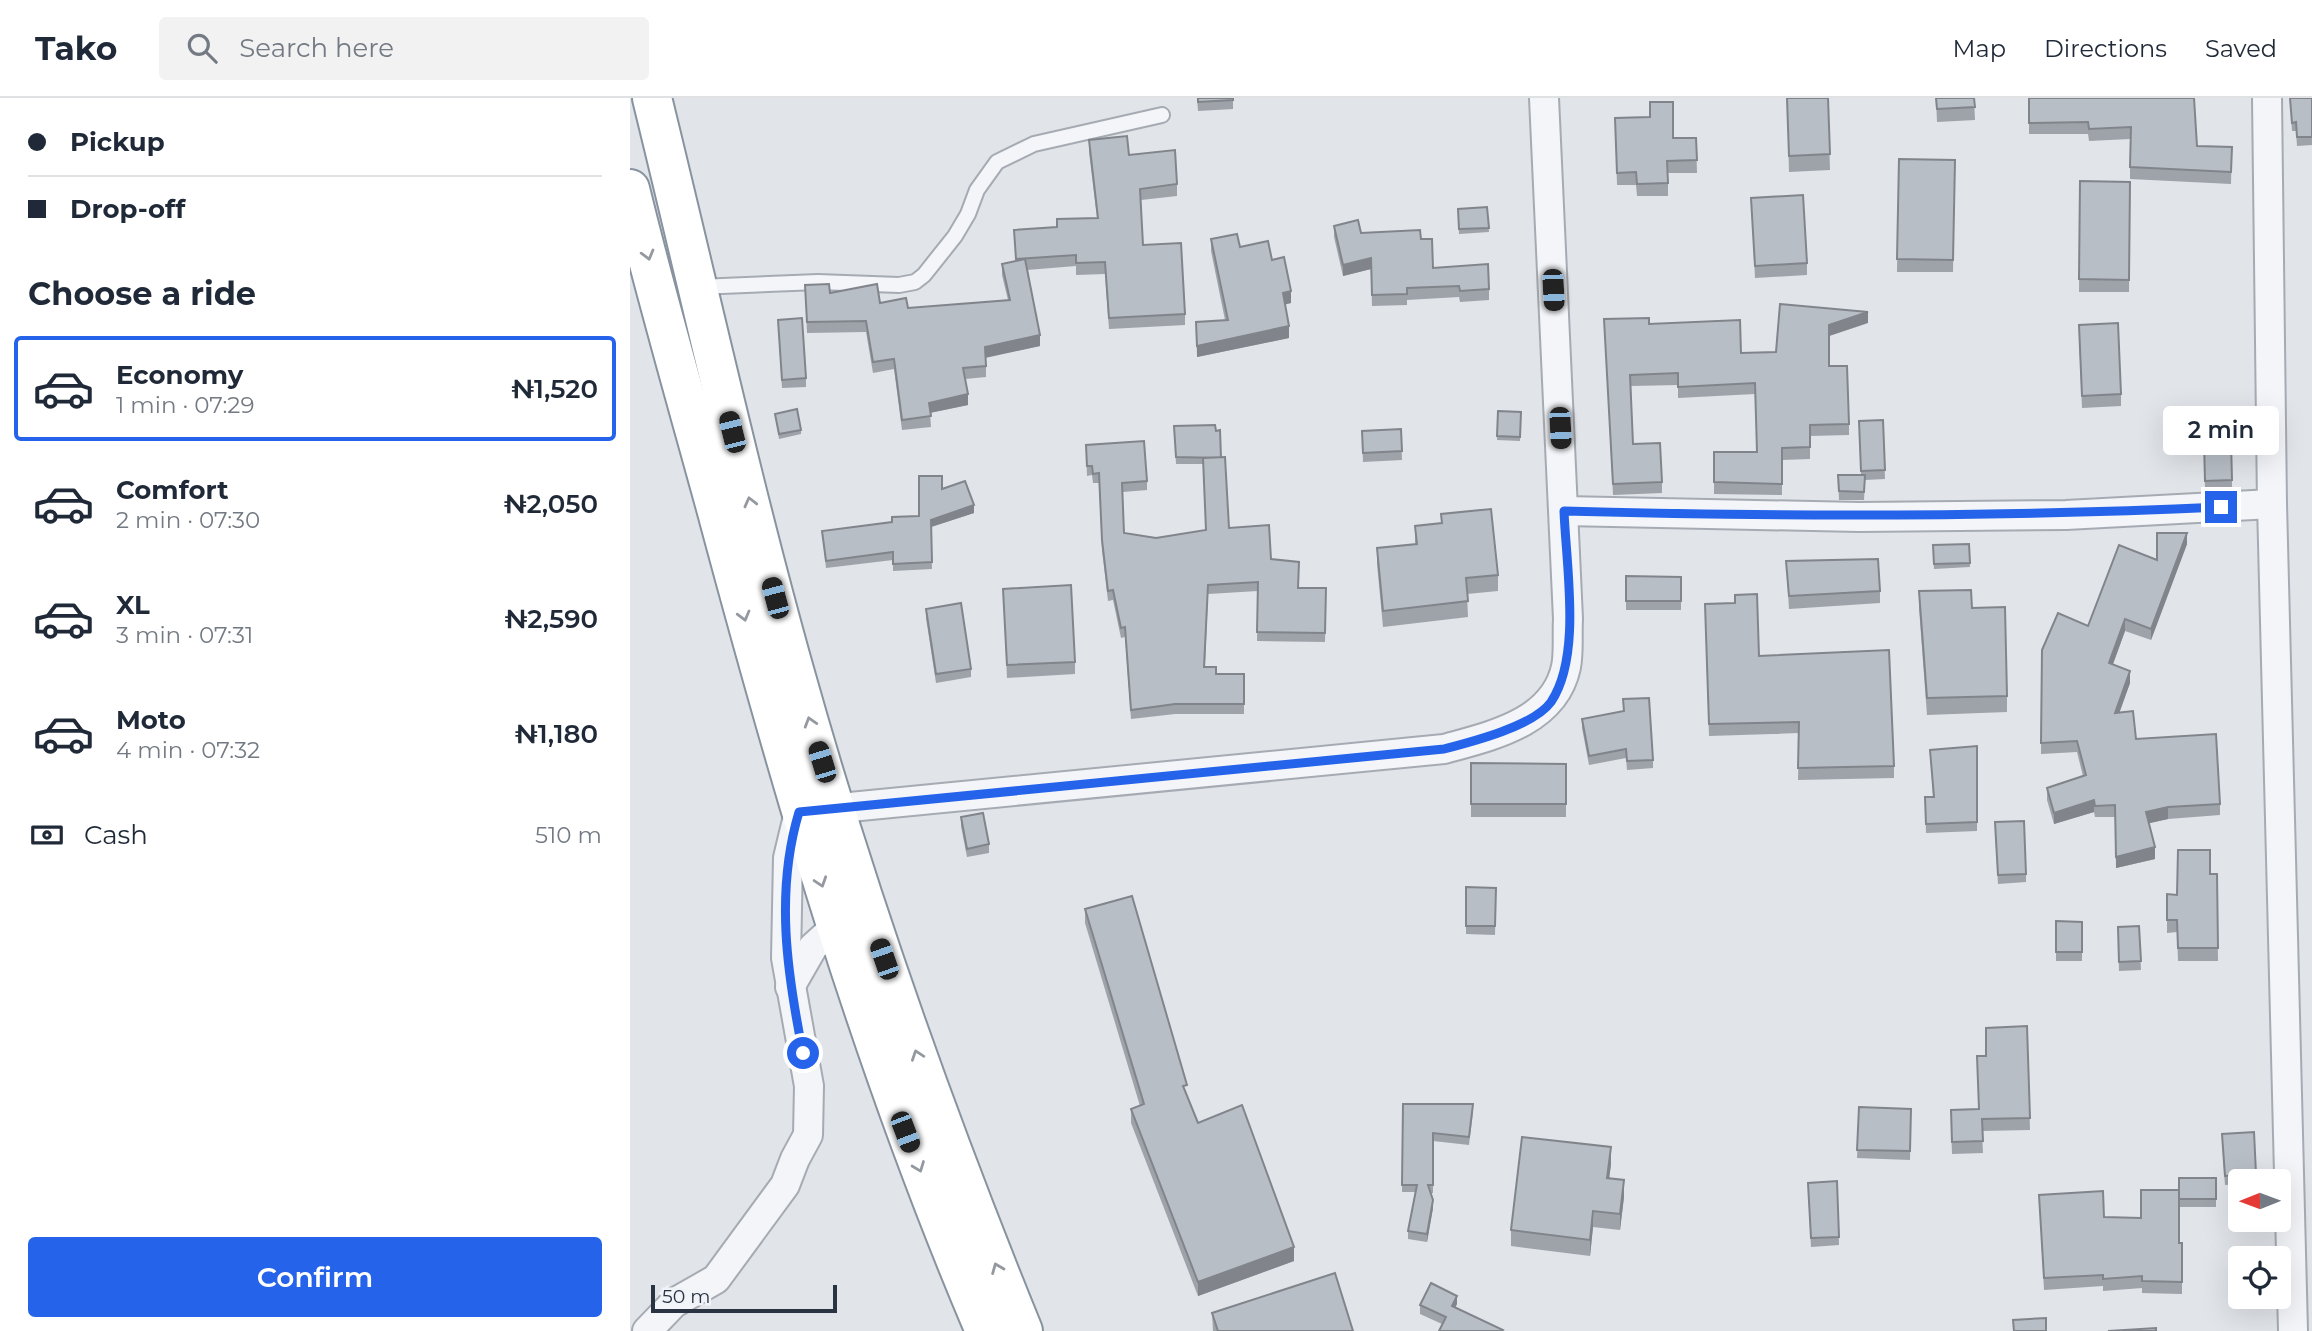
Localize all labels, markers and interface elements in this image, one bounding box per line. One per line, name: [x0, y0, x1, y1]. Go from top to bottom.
search box: [159, 17, 649, 80]
text: Tako: [35, 28, 117, 68]
icon: search: [183, 29, 221, 67]
text: Search here: [239, 32, 394, 64]
text: Map: [1953, 34, 2006, 63]
text: Directions: [2044, 34, 2167, 63]
text: Saved: [2205, 34, 2277, 63]
text: Pickup: [70, 126, 165, 158]
text: Drop-off: [70, 193, 185, 225]
one-way arrow: [639, 248, 654, 260]
car: [1542, 268, 1565, 312]
text: Choose a ride: [28, 274, 256, 313]
icon: car: [32, 357, 95, 420]
text: Economy: [116, 359, 243, 391]
text: ₦1,520: [511, 373, 598, 405]
text: 1 min · 07:29: [116, 391, 254, 419]
car: [1549, 406, 1572, 450]
callout: 2 min: [2163, 406, 2279, 454]
car: [717, 409, 748, 455]
text: 2 min: [2188, 416, 2254, 444]
icon: car: [32, 472, 95, 535]
text: Comfort: [116, 474, 228, 506]
text: ₦2,050: [503, 488, 598, 520]
route end: [2205, 491, 2237, 523]
one-way arrow: [744, 496, 758, 508]
text: 2 min · 07:30: [116, 506, 260, 534]
car: [760, 575, 791, 621]
icon: car: [32, 587, 95, 650]
text: XL: [116, 589, 150, 621]
text: ₦2,590: [504, 603, 598, 635]
one-way arrow: [736, 610, 750, 622]
text: 3 min · 07:31: [116, 621, 253, 649]
icon: car: [32, 702, 95, 765]
text: Moto: [116, 704, 186, 736]
one-way arrow: [803, 716, 818, 728]
text: ₦1,180: [515, 718, 598, 750]
text: 4 min · 07:32: [116, 736, 260, 764]
car: [806, 739, 839, 785]
icon: cash: [28, 816, 66, 854]
text: Cash: [84, 819, 148, 851]
text: 510 m: [535, 821, 602, 849]
one-way arrow: [813, 875, 827, 888]
car: [868, 936, 901, 982]
route start: [787, 1037, 819, 1069]
one-way arrow: [911, 1049, 925, 1061]
car: [888, 1109, 923, 1155]
one-way arrow: [910, 1160, 924, 1172]
north arrow: [2228, 1169, 2291, 1232]
map controls: [2228, 1169, 2291, 1309]
button: Confirm: [28, 1237, 602, 1317]
button: locate: [2228, 1246, 2291, 1309]
one-way arrow: [991, 1262, 1005, 1274]
scale bar: [651, 1282, 836, 1314]
text: 50 m: [662, 1285, 710, 1308]

